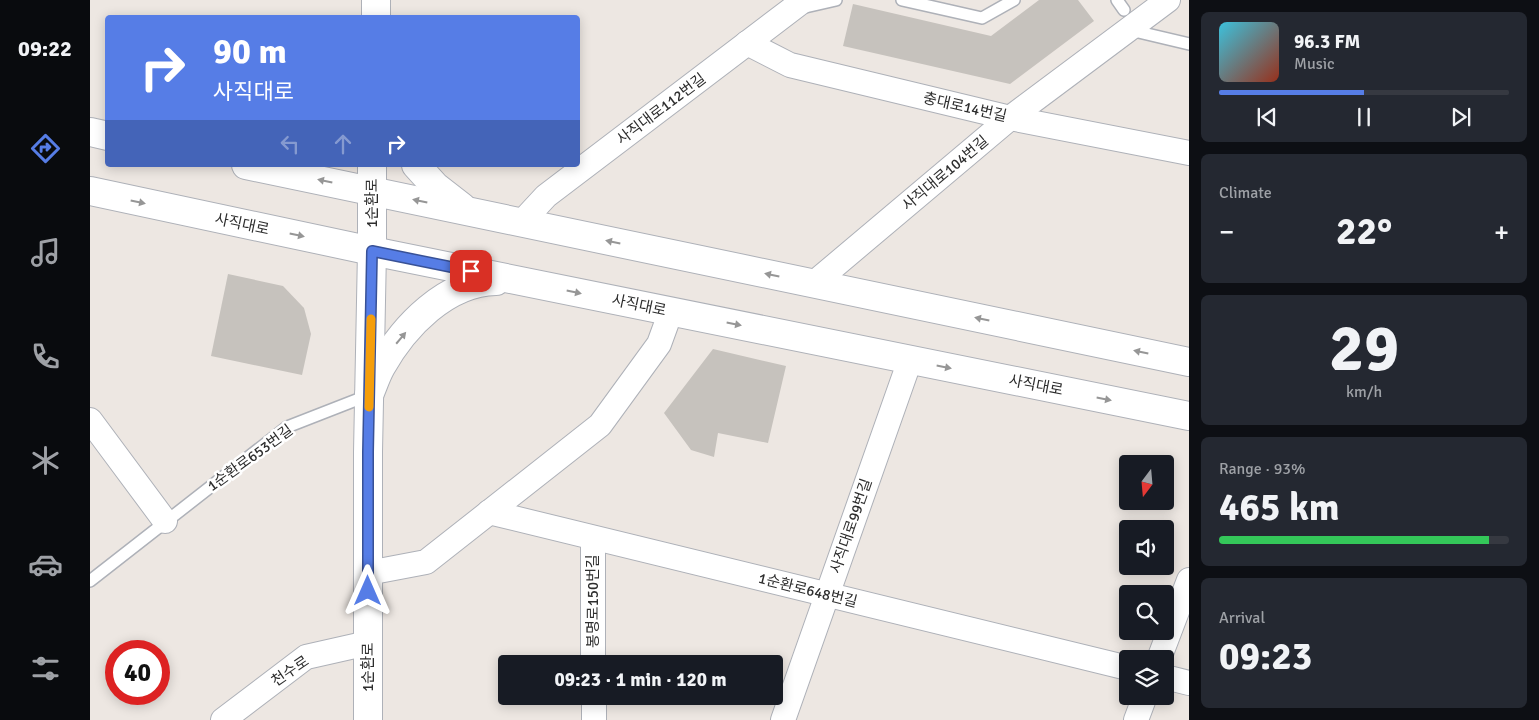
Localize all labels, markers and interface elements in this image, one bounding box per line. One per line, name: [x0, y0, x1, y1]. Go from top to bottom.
text: 90 m: [213, 30, 287, 73]
text: 96.3 FM: [1294, 30, 1360, 54]
text: 09:22: [18, 35, 72, 62]
icon: right: [130, 35, 195, 100]
text: Music: [1294, 54, 1335, 74]
street label: 사직대로112번길: [613, 70, 709, 148]
text: 사직대로: [213, 78, 294, 105]
street label: 충대로14번길: [921, 89, 1009, 125]
icon: previous: [1253, 103, 1281, 131]
icon: pause: [1350, 103, 1378, 131]
icon: next: [1447, 103, 1475, 131]
icon: left: [276, 130, 304, 158]
icon: ahead: [329, 130, 357, 158]
icon: right: [382, 130, 410, 158]
icon: directions: [28, 131, 63, 166]
street label: 사직대로104번길: [898, 132, 992, 214]
one-way arrow: [317, 177, 333, 185]
street label: 1순환로: [363, 178, 381, 228]
text: Climate: [1219, 183, 1272, 203]
one-way arrow: [412, 197, 428, 205]
one-way arrow: [130, 198, 146, 206]
text: 22°: [1336, 208, 1392, 255]
street label: 사직대로: [213, 209, 271, 239]
text: −: [1219, 215, 1234, 249]
text: +: [1494, 215, 1509, 249]
one-way arrow: [289, 231, 304, 239]
icon: music: [28, 235, 63, 270]
one-way arrow: [605, 238, 620, 246]
pin: [450, 250, 492, 292]
icon: arrive: [457, 257, 485, 285]
one-way arrow: [764, 271, 779, 279]
one-way arrow: [567, 288, 582, 296]
street label: 사직대로: [610, 290, 668, 320]
text: 29: [1329, 309, 1399, 389]
one-way arrow: [975, 315, 990, 323]
one-way arrow: [726, 320, 741, 328]
one-way arrow: [395, 331, 406, 344]
icon: phone: [28, 339, 63, 374]
one-way arrow: [1133, 348, 1149, 356]
one-way arrow: [937, 363, 953, 371]
street label: 사직대로: [1007, 371, 1065, 399]
text: km/h: [1346, 382, 1382, 402]
one-way arrow: [1096, 395, 1111, 403]
street label: 1순환로653번길: [204, 421, 296, 495]
icon: climate: [28, 443, 63, 478]
north arrow: [1119, 455, 1174, 510]
map controls: [1119, 455, 1174, 705]
text: Range · 93%: [1219, 459, 1305, 479]
street label: 사직대로99번길: [826, 476, 876, 576]
text: 465 km: [1219, 484, 1340, 531]
button: sound: [1119, 520, 1174, 575]
icon: car: [28, 547, 63, 582]
street label: 봉명로150번길: [584, 554, 602, 648]
position arrow: [341, 564, 393, 616]
street label: 1순환로648번길: [757, 569, 859, 611]
button: search: [1119, 585, 1174, 640]
text: Arrival: [1219, 608, 1265, 628]
text: 09:23: [1219, 633, 1312, 680]
speed limit sign: 40: [105, 640, 170, 705]
street label: 1순환로: [359, 642, 377, 692]
button: layers: [1119, 650, 1174, 705]
icon: filters: [28, 651, 63, 686]
street label: 천수로: [268, 652, 312, 690]
text: 09:23 · 1 min · 120 m: [554, 668, 727, 692]

